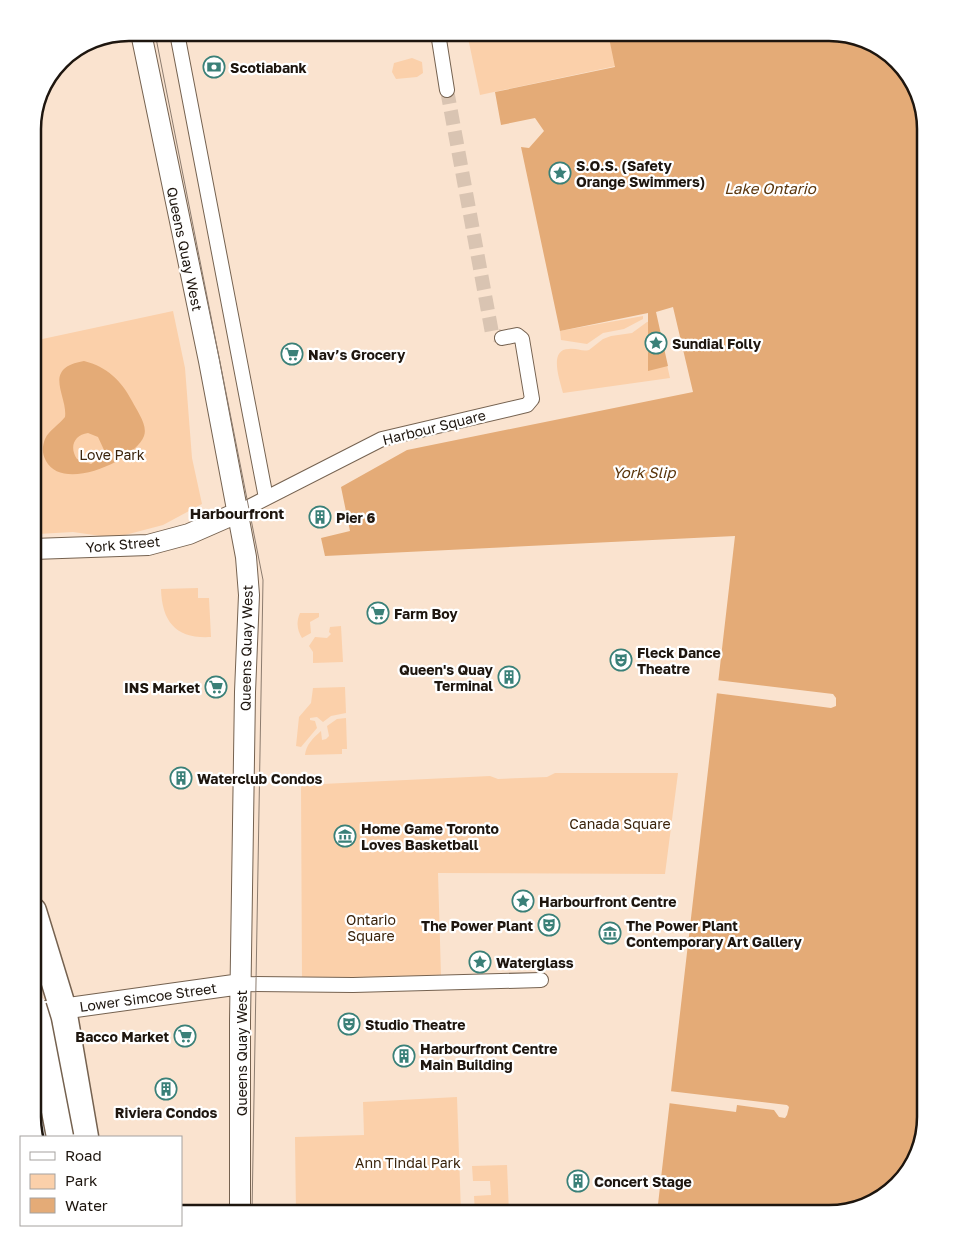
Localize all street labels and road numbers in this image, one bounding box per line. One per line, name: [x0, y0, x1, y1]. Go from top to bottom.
street label: Queens Quay West: [164, 185, 206, 313]
street label: Harbour Square: [381, 406, 487, 448]
street label: York Street: [85, 532, 161, 556]
street label: Queens Quay West: [236, 585, 256, 711]
street label: Lower Simcoe Street: [78, 979, 218, 1015]
street label: Queens Quay West: [233, 990, 250, 1116]

